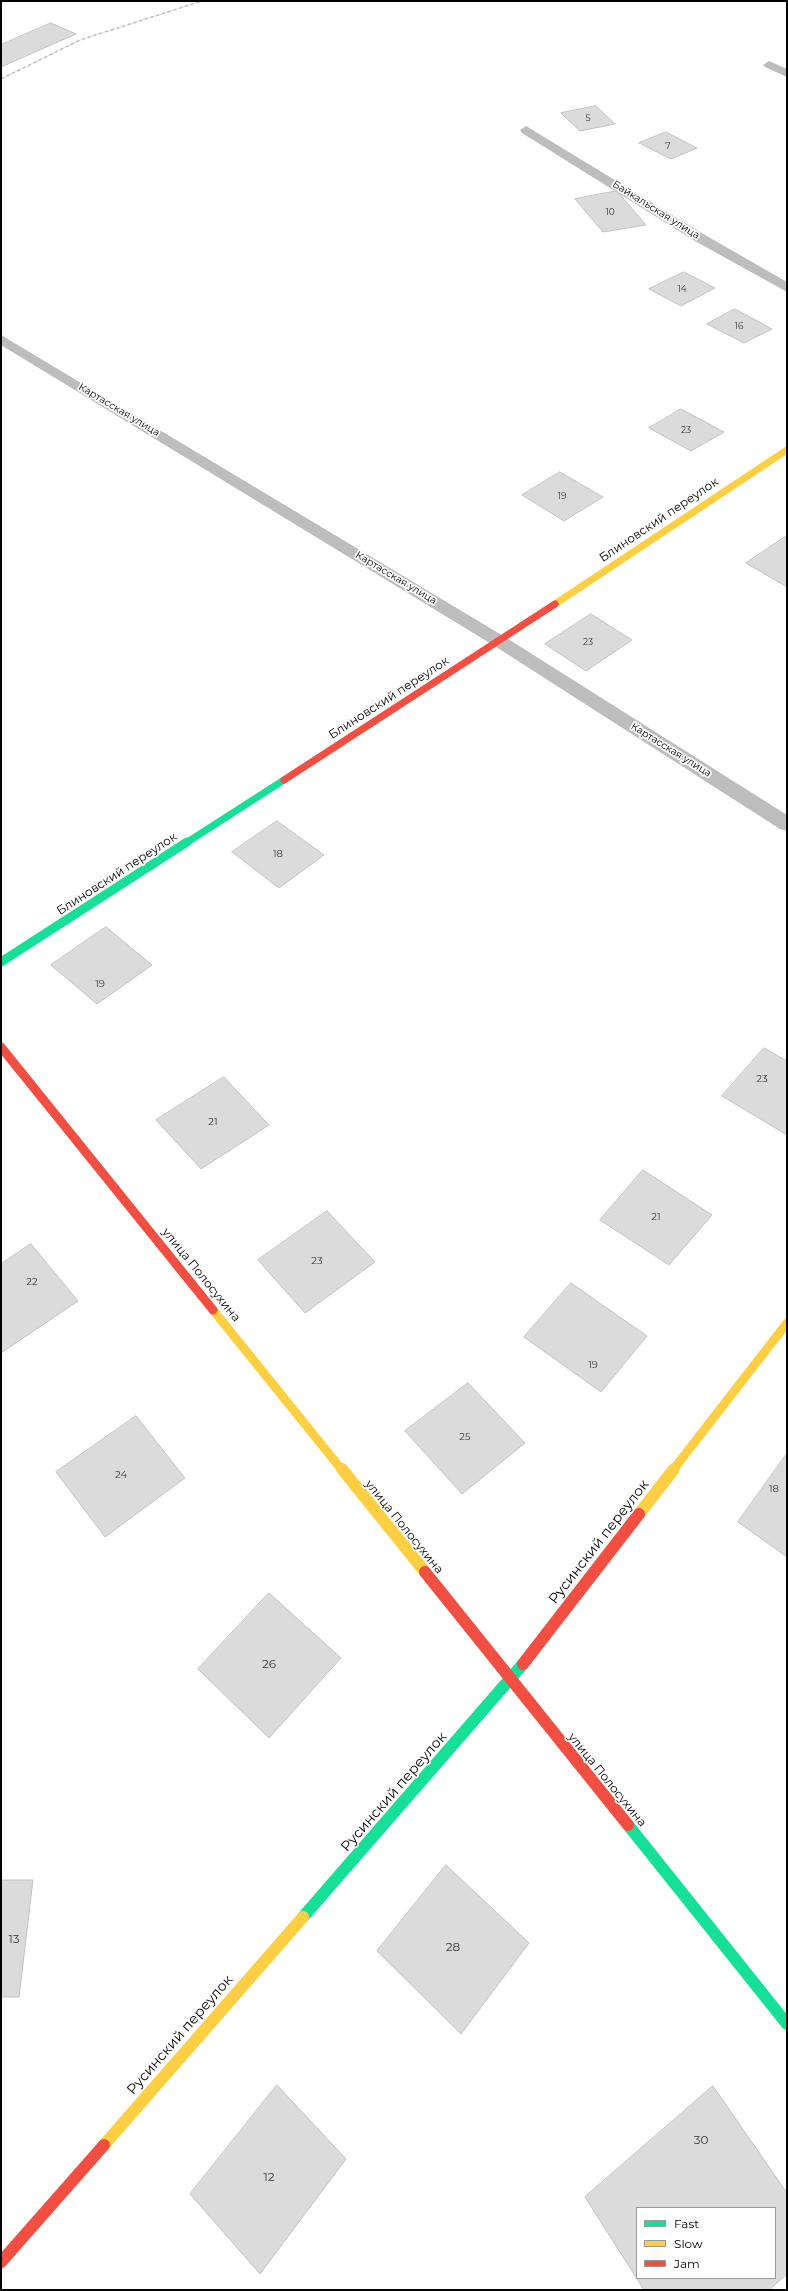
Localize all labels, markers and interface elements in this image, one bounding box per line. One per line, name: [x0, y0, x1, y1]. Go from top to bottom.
house number: 5: [585, 113, 591, 123]
house number: 7: [665, 141, 671, 151]
street label: Байкальская улица: [610, 178, 702, 242]
house number: 10: [605, 207, 615, 217]
house number: 14: [677, 284, 687, 294]
house number: 16: [735, 321, 743, 331]
street label: Картасская улица: [76, 381, 162, 439]
house number: 23: [681, 425, 691, 435]
street label: Блиновский переулок: [597, 475, 721, 565]
house number: 19: [558, 491, 566, 501]
street label: Картасская улица: [353, 549, 439, 607]
house number: 23: [583, 637, 593, 647]
street label: Блиновский переулок: [326, 654, 452, 742]
street label: Картасская улица: [629, 720, 713, 780]
street label: Блиновский переулок: [54, 830, 180, 918]
house number: 18: [273, 848, 283, 860]
house number: 19: [95, 978, 105, 990]
house number: 23: [756, 1073, 768, 1085]
house number: 21: [208, 1116, 218, 1128]
house number: 21: [651, 1211, 661, 1223]
street label: улица Полосухина: [159, 1225, 243, 1325]
house number: 23: [311, 1255, 323, 1267]
house number: 22: [26, 1276, 38, 1288]
house number: 19: [588, 1359, 598, 1371]
house number: 25: [459, 1431, 471, 1443]
house number: 24: [115, 1469, 127, 1481]
street label: улица Полосухина: [362, 1477, 446, 1577]
street label: Русинский переулок: [545, 1477, 653, 1607]
house number: 18: [769, 1483, 779, 1495]
house number: 26: [262, 1657, 276, 1671]
street label: Русинский переулок: [338, 1729, 450, 1855]
street label: улица Полосухина: [565, 1730, 649, 1830]
house number: 13: [8, 1932, 20, 1946]
house number: 28: [446, 1940, 460, 1954]
street label: Русинский переулок: [124, 1972, 236, 2098]
house number: 30: [694, 2133, 708, 2147]
house number: 12: [263, 2170, 275, 2184]
legend: [636, 2207, 776, 2279]
text: Fast: [674, 2216, 699, 2231]
text: Slow: [674, 2236, 703, 2251]
text: Jam: [674, 2256, 700, 2271]

